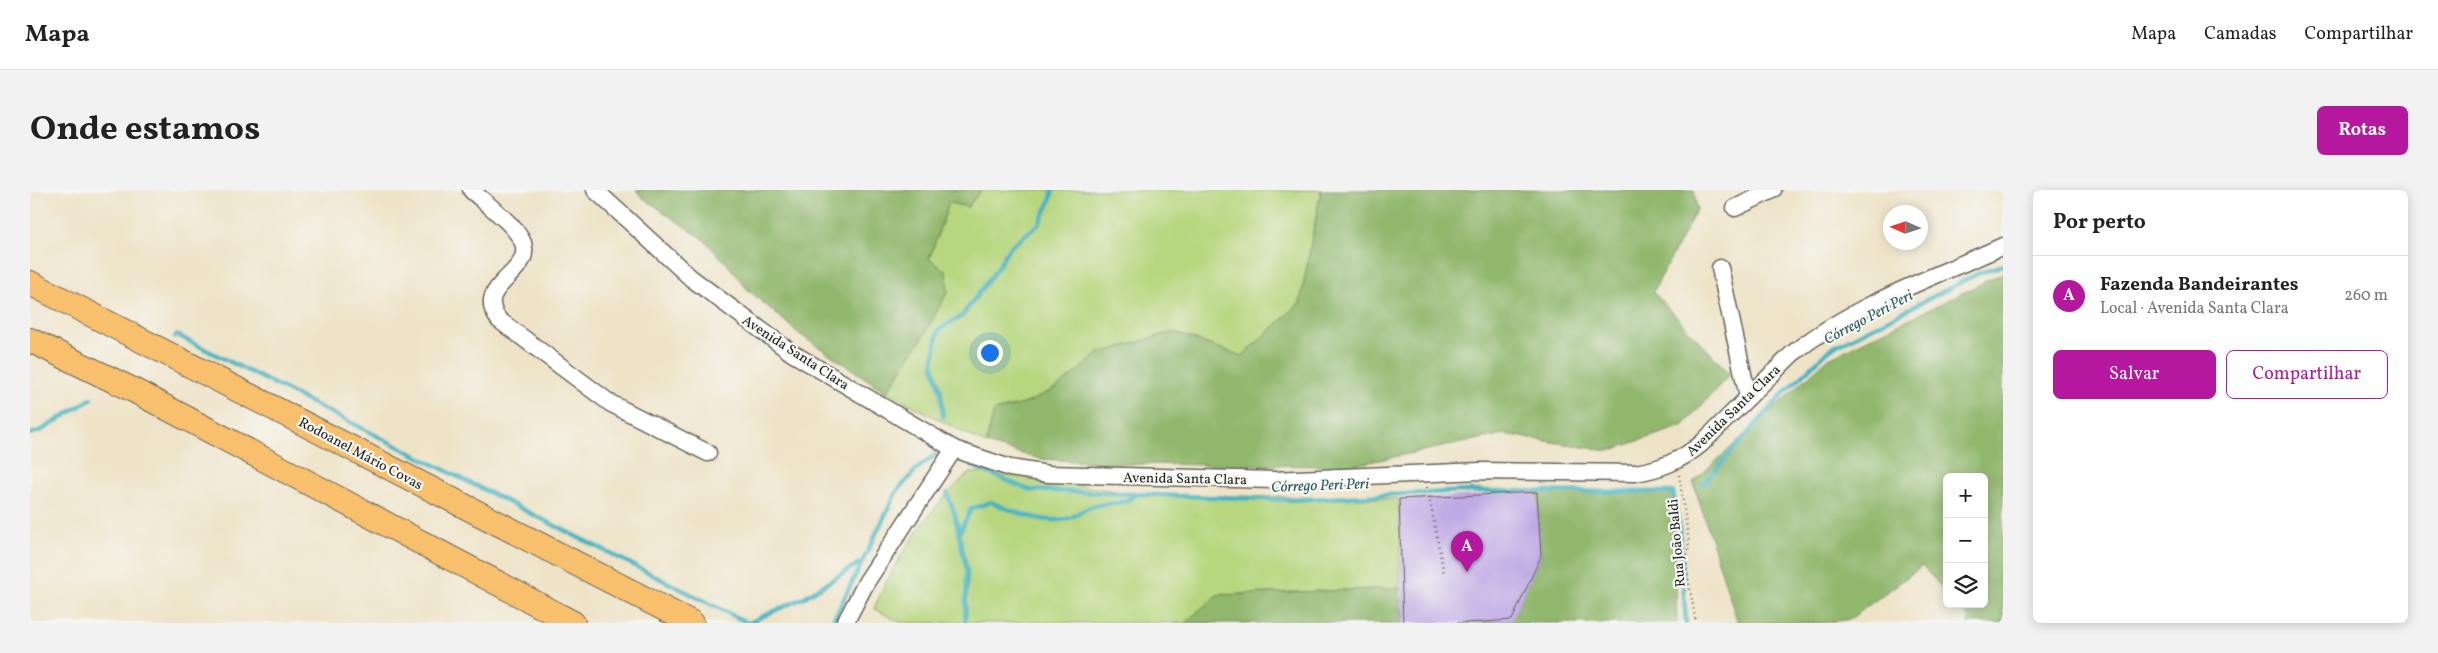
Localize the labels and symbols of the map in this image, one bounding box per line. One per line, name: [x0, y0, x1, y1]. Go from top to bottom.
north arrow: [1883, 205, 1928, 250]
water label: Córrego Peri Peri: [1820, 286, 1917, 351]
street label: Avenida Santa Clara: [738, 312, 852, 395]
your location: [977, 340, 1003, 366]
street label: Avenida Santa Clara: [1683, 361, 1785, 461]
street label: Rodoanel Mário Covas: [295, 413, 426, 495]
street label: Avenida Santa Clara: [1123, 469, 1247, 490]
water label: Córrego Peri Peri: [1271, 474, 1370, 499]
street label: Rua João Baldi: [1664, 498, 1691, 588]
pin: A: [1451, 531, 1483, 572]

